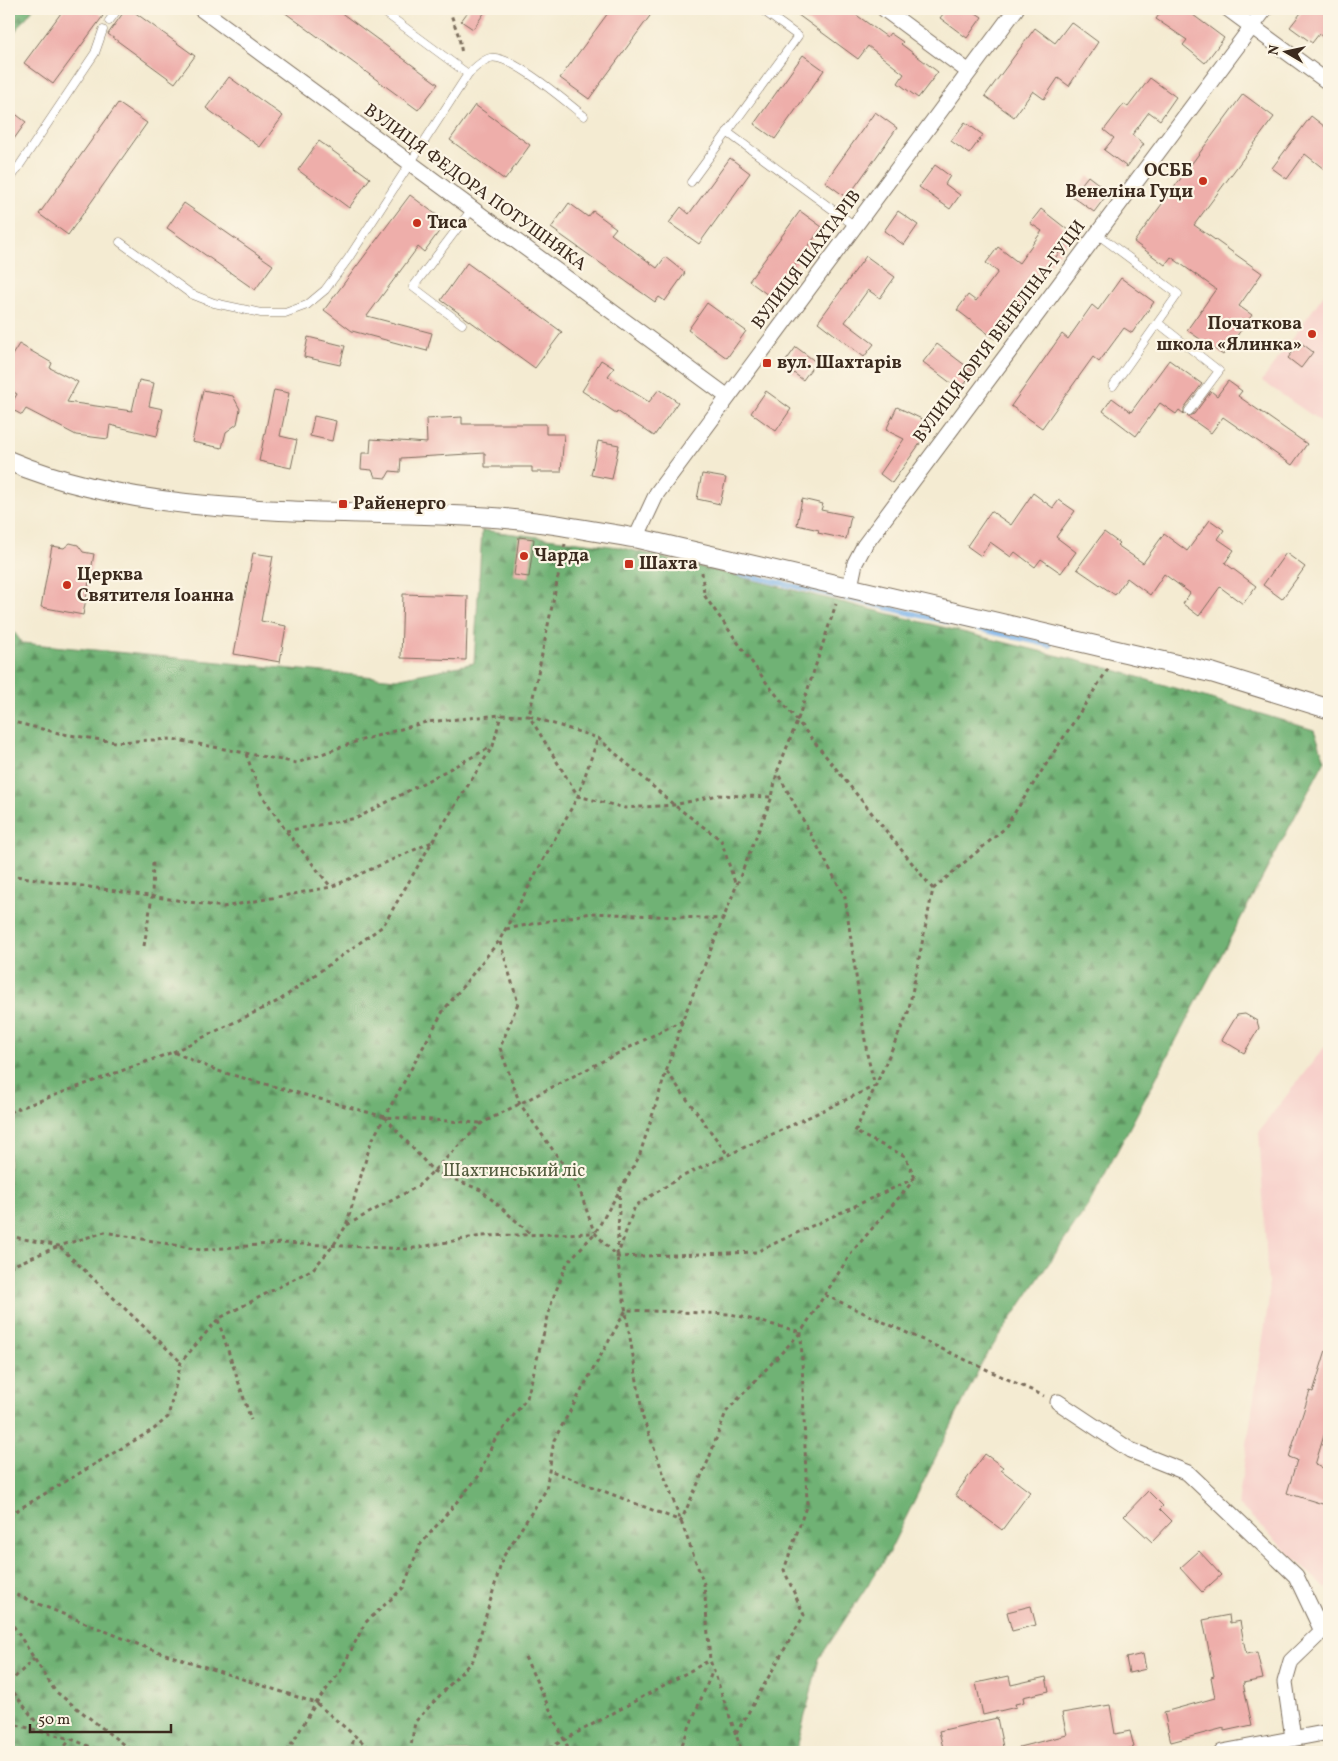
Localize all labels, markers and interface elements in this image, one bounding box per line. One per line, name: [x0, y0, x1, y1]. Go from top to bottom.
north arrow: [1260, 28, 1310, 78]
text: N: [1264, 44, 1285, 57]
street label: ВУЛИЦЯ ФЕДОРА ПОТУШНЯКА: [358, 99, 592, 278]
place label: ОСББ Венеліна Гуци: [1065, 159, 1193, 205]
marker: ОСББ Венеліна Гуци: [1197, 175, 1209, 187]
street label: ВУЛИЦЯ ШАХТАРІВ: [746, 185, 868, 335]
place label: Тиса: [427, 211, 468, 236]
street label: ВУЛИЦЯ ЮРІЯ ВЕНЕЛІНА-ГУЦИ: [908, 215, 1092, 449]
marker: Тиса: [411, 217, 423, 229]
place label: Початкова школа «Ялинка»: [1156, 312, 1302, 358]
marker: Початкова школа «Ялинка»: [1306, 328, 1318, 340]
place label: вул. Шахтарів: [777, 351, 902, 376]
marker: вул. Шахтарів: [761, 357, 773, 369]
place label: Райенерго: [353, 492, 446, 517]
marker: Райенерго: [337, 498, 349, 510]
place label: Чарда: [534, 544, 589, 569]
marker: Чарда: [518, 550, 530, 562]
place label: Шахта: [639, 552, 698, 577]
marker: Шахта: [623, 558, 635, 570]
place label: Церква Святителя Іоанна: [77, 563, 234, 609]
marker: Церква Святителя Іоанна: [61, 579, 73, 591]
park label: Шахтинський ліс: [443, 1159, 585, 1184]
scale bar: [30, 1701, 171, 1733]
text: 50 m: [38, 1710, 70, 1731]

